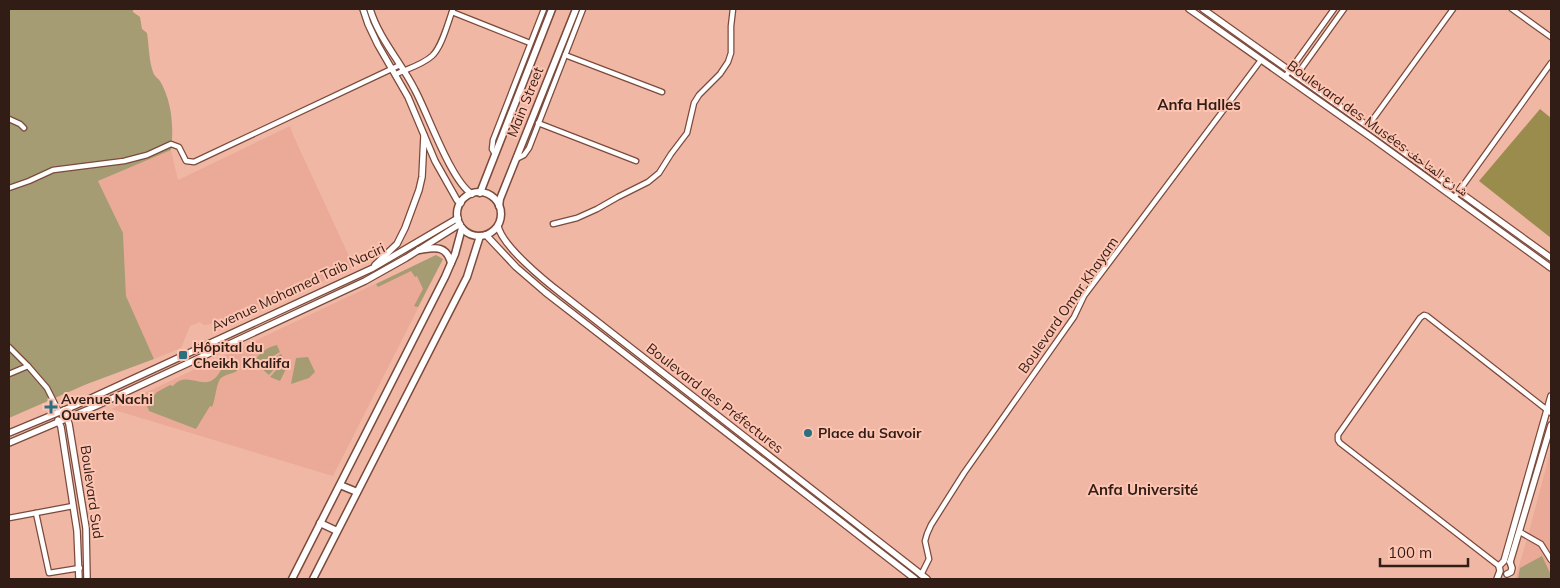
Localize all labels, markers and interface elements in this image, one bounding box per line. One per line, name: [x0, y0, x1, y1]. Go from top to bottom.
street label: Boulevard des Musées شارع المتاحف: [1283, 56, 1472, 201]
street label: Main Street: [503, 64, 547, 140]
district label: Anfa Halles: [1157, 95, 1241, 114]
street label: Boulevard Omar Khayam: [1014, 233, 1122, 377]
street label: Avenue Mohamed Taib Naciri: [208, 239, 388, 335]
place label: Hôpital du Cheikh Khalifa: [193, 338, 290, 372]
street label: Boulevard des Préfectures: [643, 339, 787, 457]
marker: Hôpital du Cheikh Khalifa: [177, 349, 189, 361]
place label: Avenue Nachi Ouverte: [61, 390, 153, 424]
marker: Avenue Nachi Ouverte: [45, 401, 57, 413]
place label: Place du Savoir: [818, 424, 922, 442]
marker: Place du Savoir: [802, 427, 814, 439]
street label: Boulevard Sud: [77, 444, 107, 540]
district label: Anfa Université: [1088, 480, 1198, 499]
scale bar: [1380, 536, 1468, 568]
text: 100 m: [1388, 543, 1432, 562]

